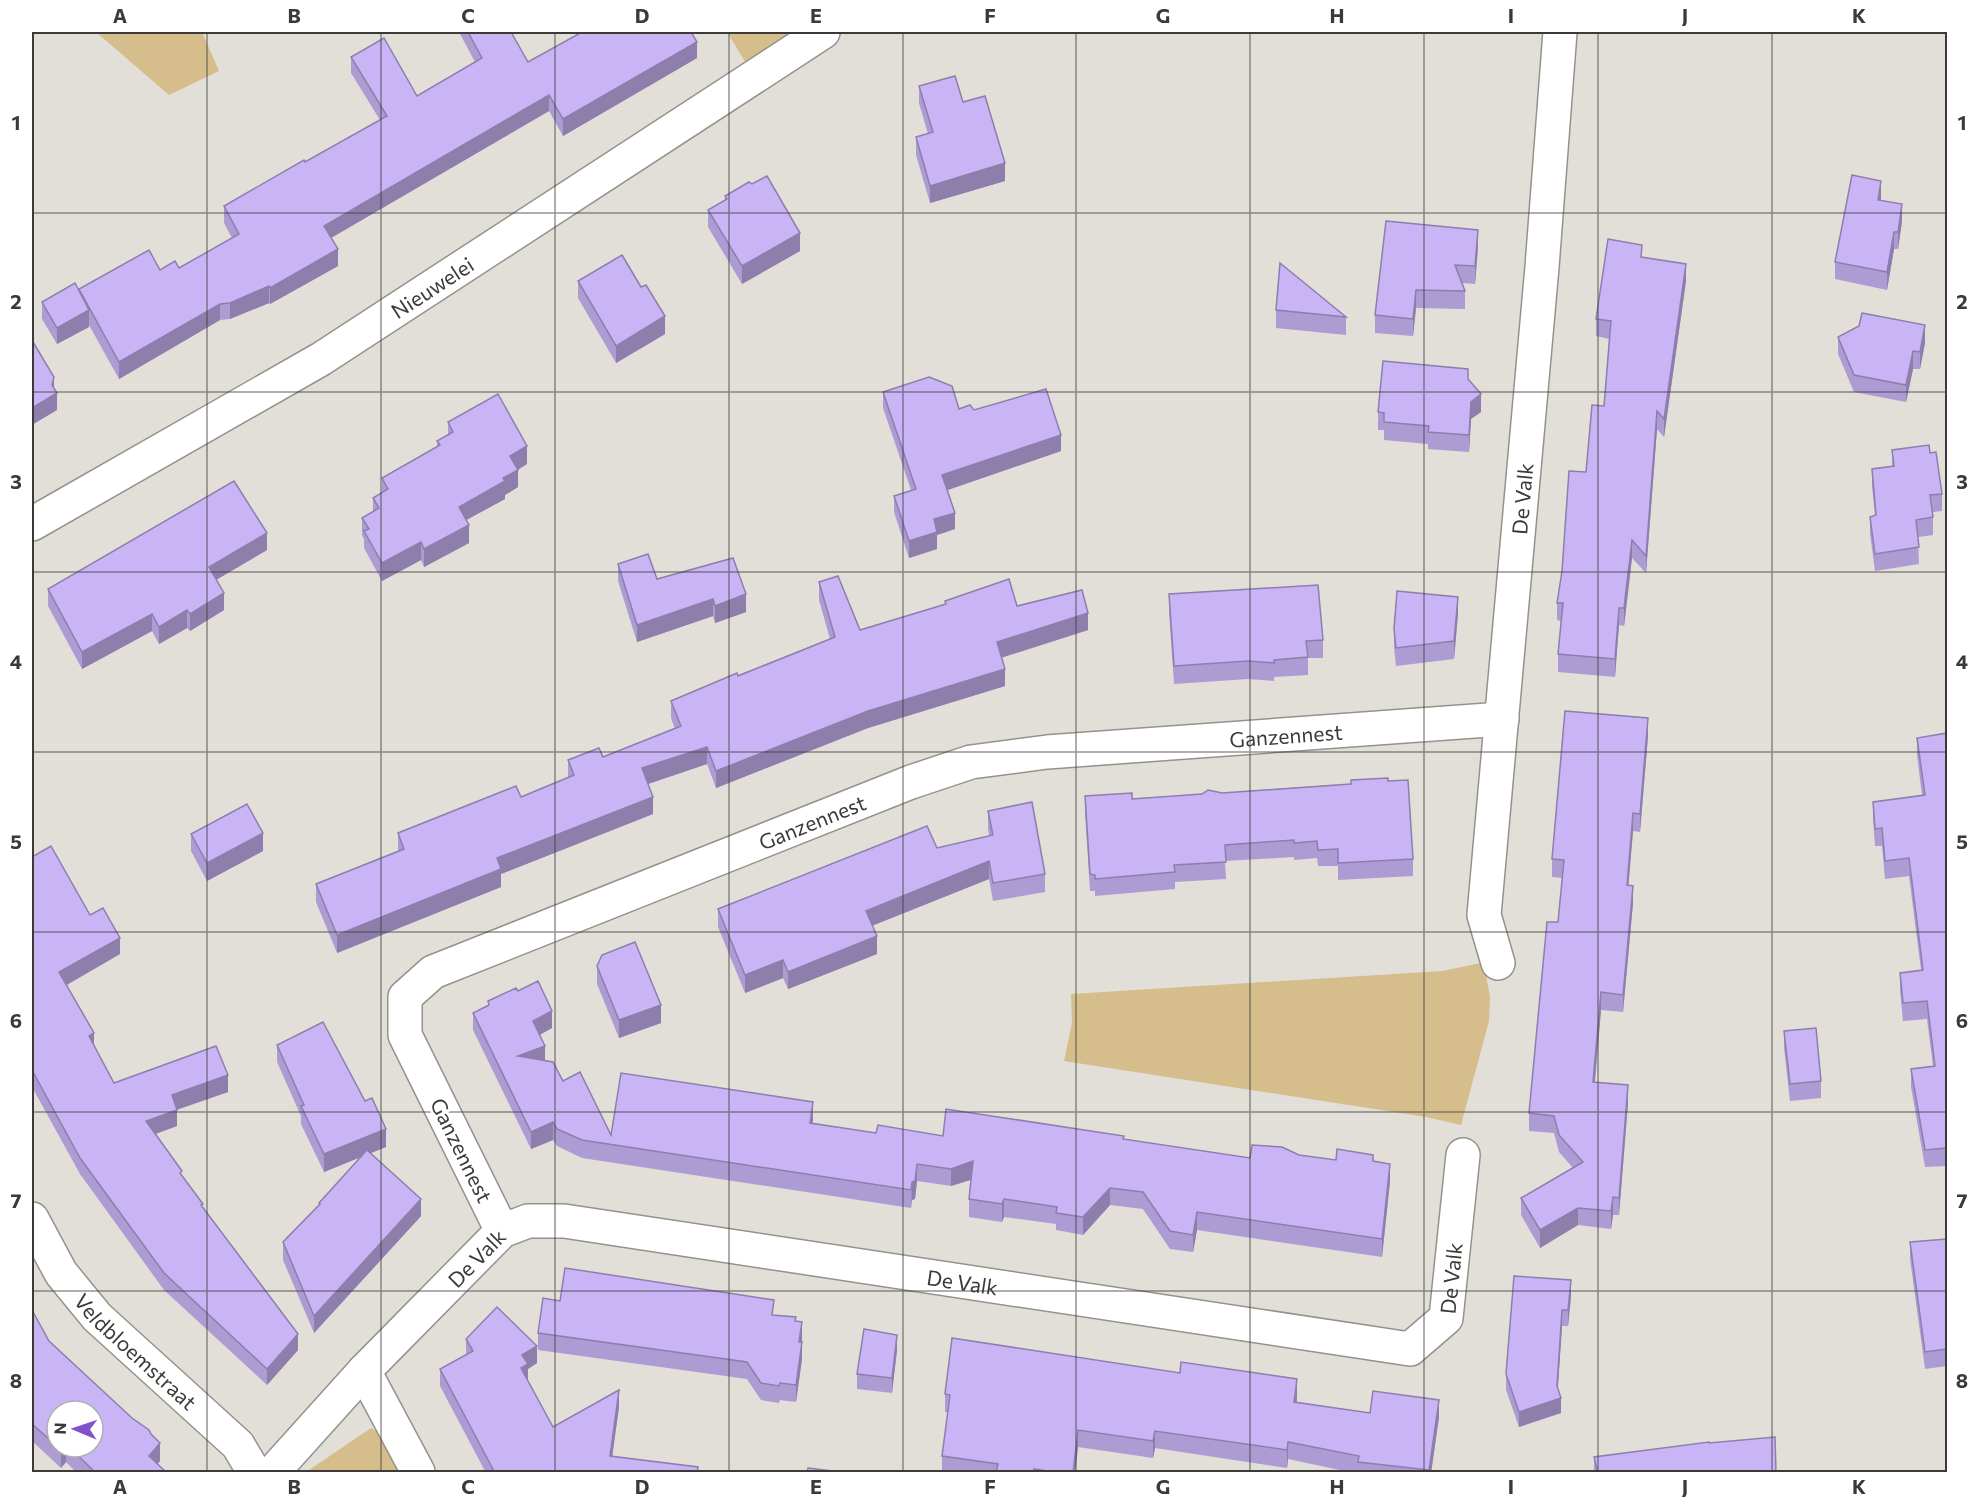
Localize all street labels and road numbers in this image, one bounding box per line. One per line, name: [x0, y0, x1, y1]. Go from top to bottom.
street label: Nieuwelei: [386, 251, 478, 323]
street label: De Valk: [1506, 462, 1537, 535]
street label: Ganzennest: [1228, 718, 1343, 751]
street label: Ganzennest: [755, 789, 869, 854]
street label: Ganzennest: [426, 1094, 498, 1206]
street label: De Valk: [442, 1223, 510, 1292]
street label: De Valk: [1434, 1241, 1466, 1315]
street label: De Valk: [925, 1264, 1000, 1299]
street label: Veldbloemstraat: [70, 1288, 202, 1414]

